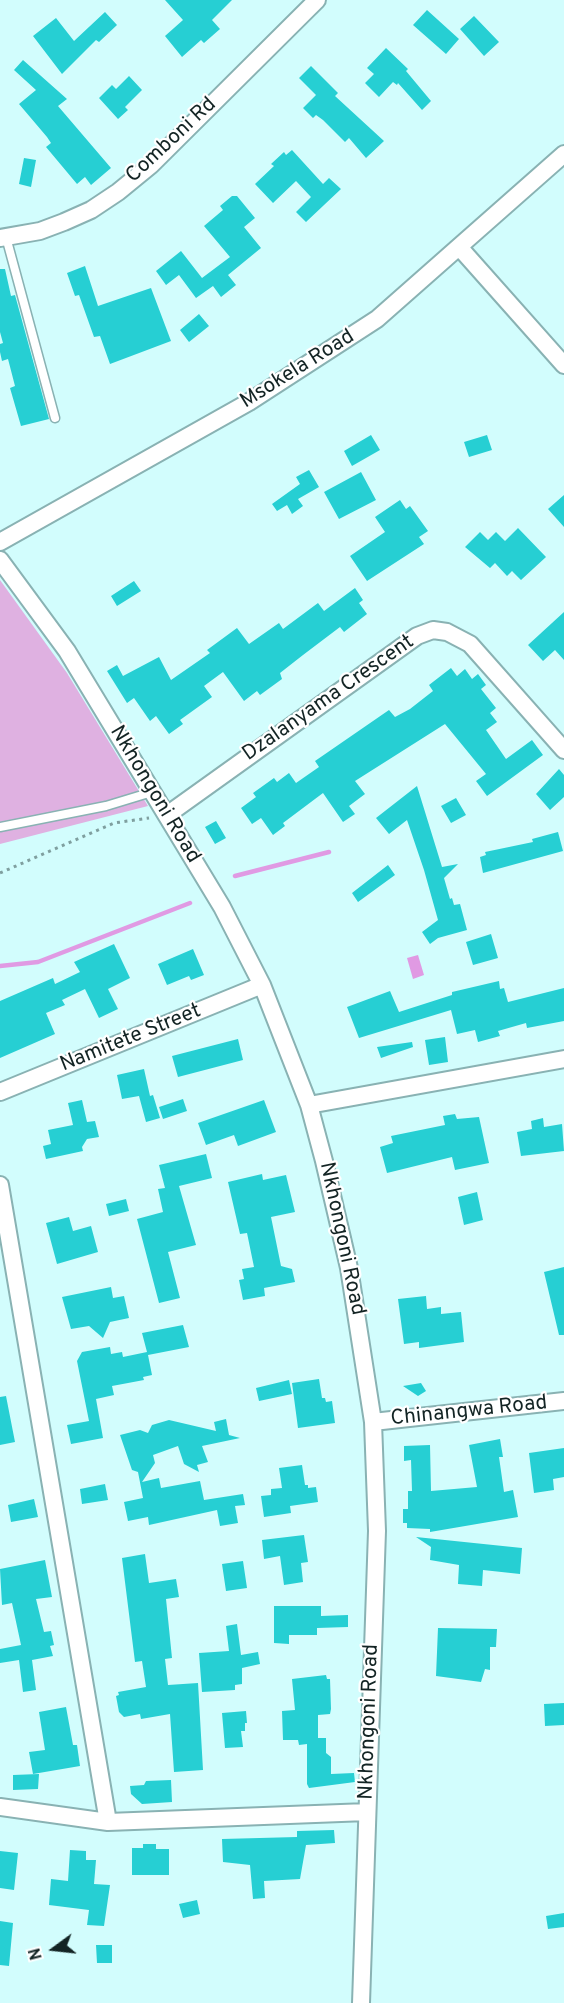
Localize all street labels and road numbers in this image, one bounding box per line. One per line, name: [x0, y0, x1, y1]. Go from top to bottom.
street label: Comboni Rd: [122, 93, 222, 189]
street label: Msokela Road: [236, 325, 360, 415]
street label: Dzalanyama Crescent: [238, 630, 420, 768]
street label: Nkhongoni Road: [103, 722, 205, 868]
street label: Namitete Street: [57, 999, 205, 1079]
street label: Nkhongoni Road: [312, 1160, 370, 1318]
street label: Chinangwa Road: [389, 1391, 549, 1433]
street label: Nkhongoni Road: [355, 1644, 385, 1800]

